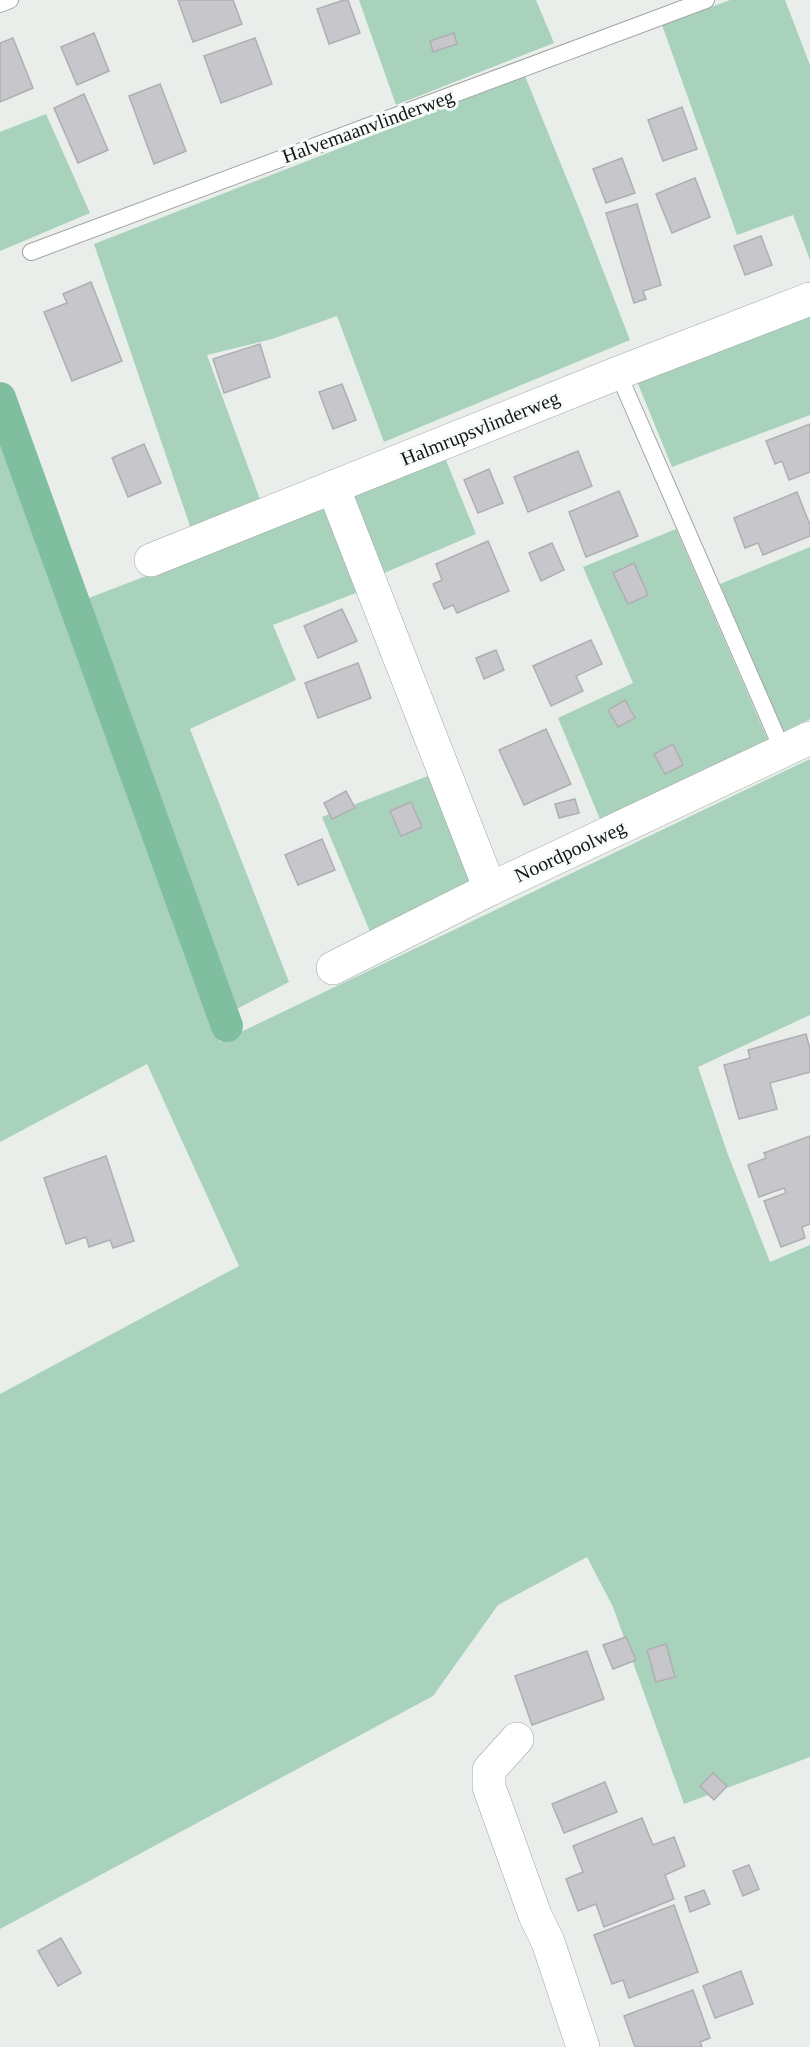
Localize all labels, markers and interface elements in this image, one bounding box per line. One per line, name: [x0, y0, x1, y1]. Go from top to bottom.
street label: Halvemaanvlinderweg: [279, 85, 457, 168]
street label: Halmrupsvlinderweg: [398, 386, 563, 471]
street label: Noordpoolweg: [511, 816, 629, 887]

